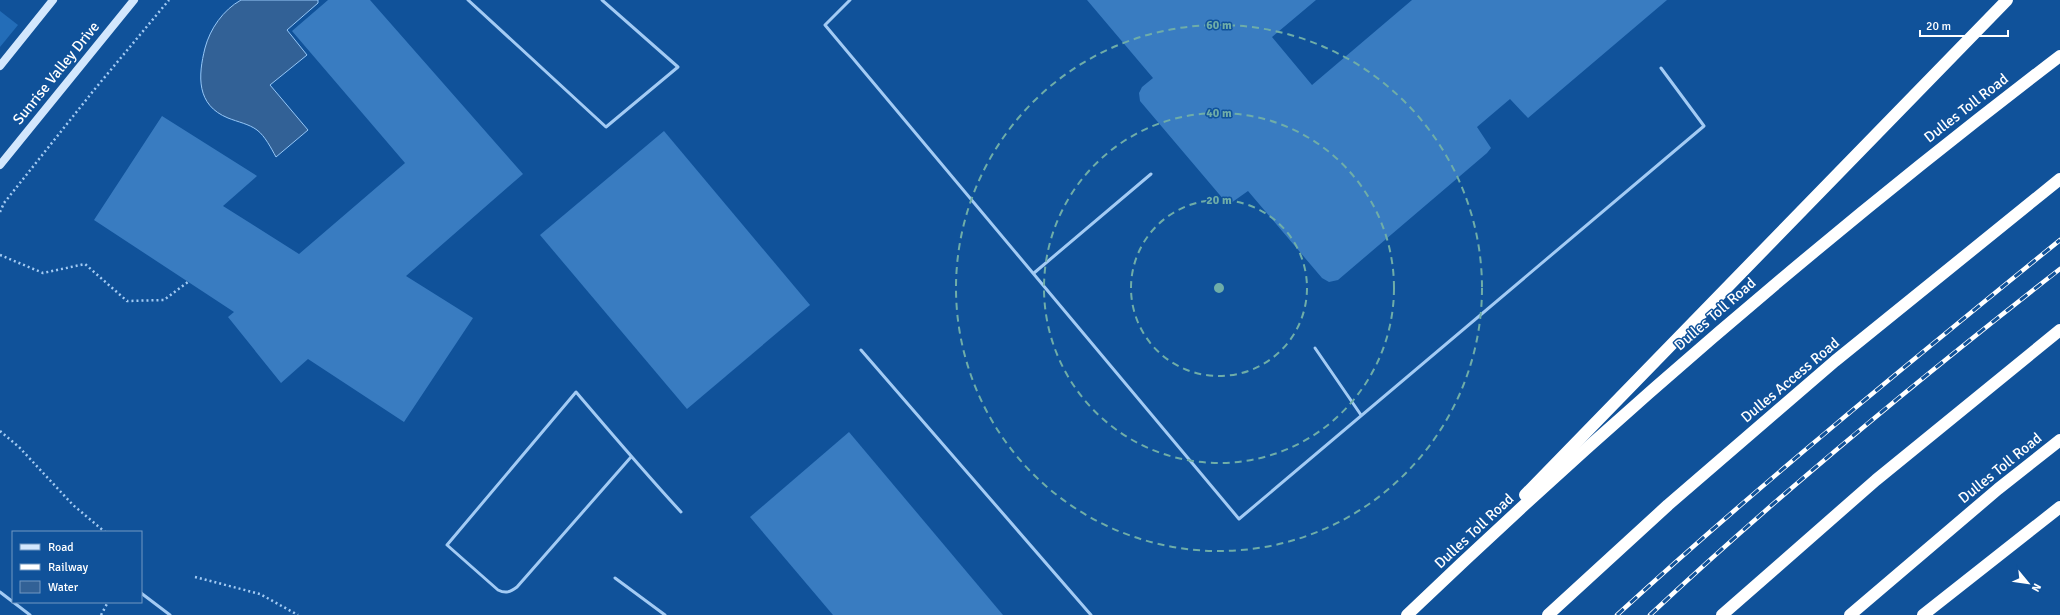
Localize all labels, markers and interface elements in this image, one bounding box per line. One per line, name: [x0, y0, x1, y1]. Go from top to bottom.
scale bar: [1920, 12, 2008, 38]
street label: Sunrise Valley Drive: [9, 18, 103, 128]
text: 60 m: [1206, 18, 1232, 33]
text: 20 m: [1926, 19, 1951, 34]
street label: Dulles Toll Road: [1920, 70, 2012, 146]
text: 40 m: [1206, 106, 1232, 121]
text: 20 m: [1206, 193, 1232, 208]
street label: Dulles Toll Road: [1671, 274, 1759, 354]
centre of rings: [1212, 281, 1226, 295]
street label: Dulles Access Road: [1737, 334, 1843, 426]
street label: Dulles Toll Road: [1955, 429, 2045, 507]
street label: Dulles Toll Road: [1431, 490, 1517, 572]
legend: [12, 531, 142, 603]
text: Road: [48, 540, 74, 555]
text: Railway: [48, 560, 88, 575]
north arrow: [2008, 563, 2048, 603]
text: Water: [48, 580, 79, 595]
text: N: [2029, 581, 2044, 594]

